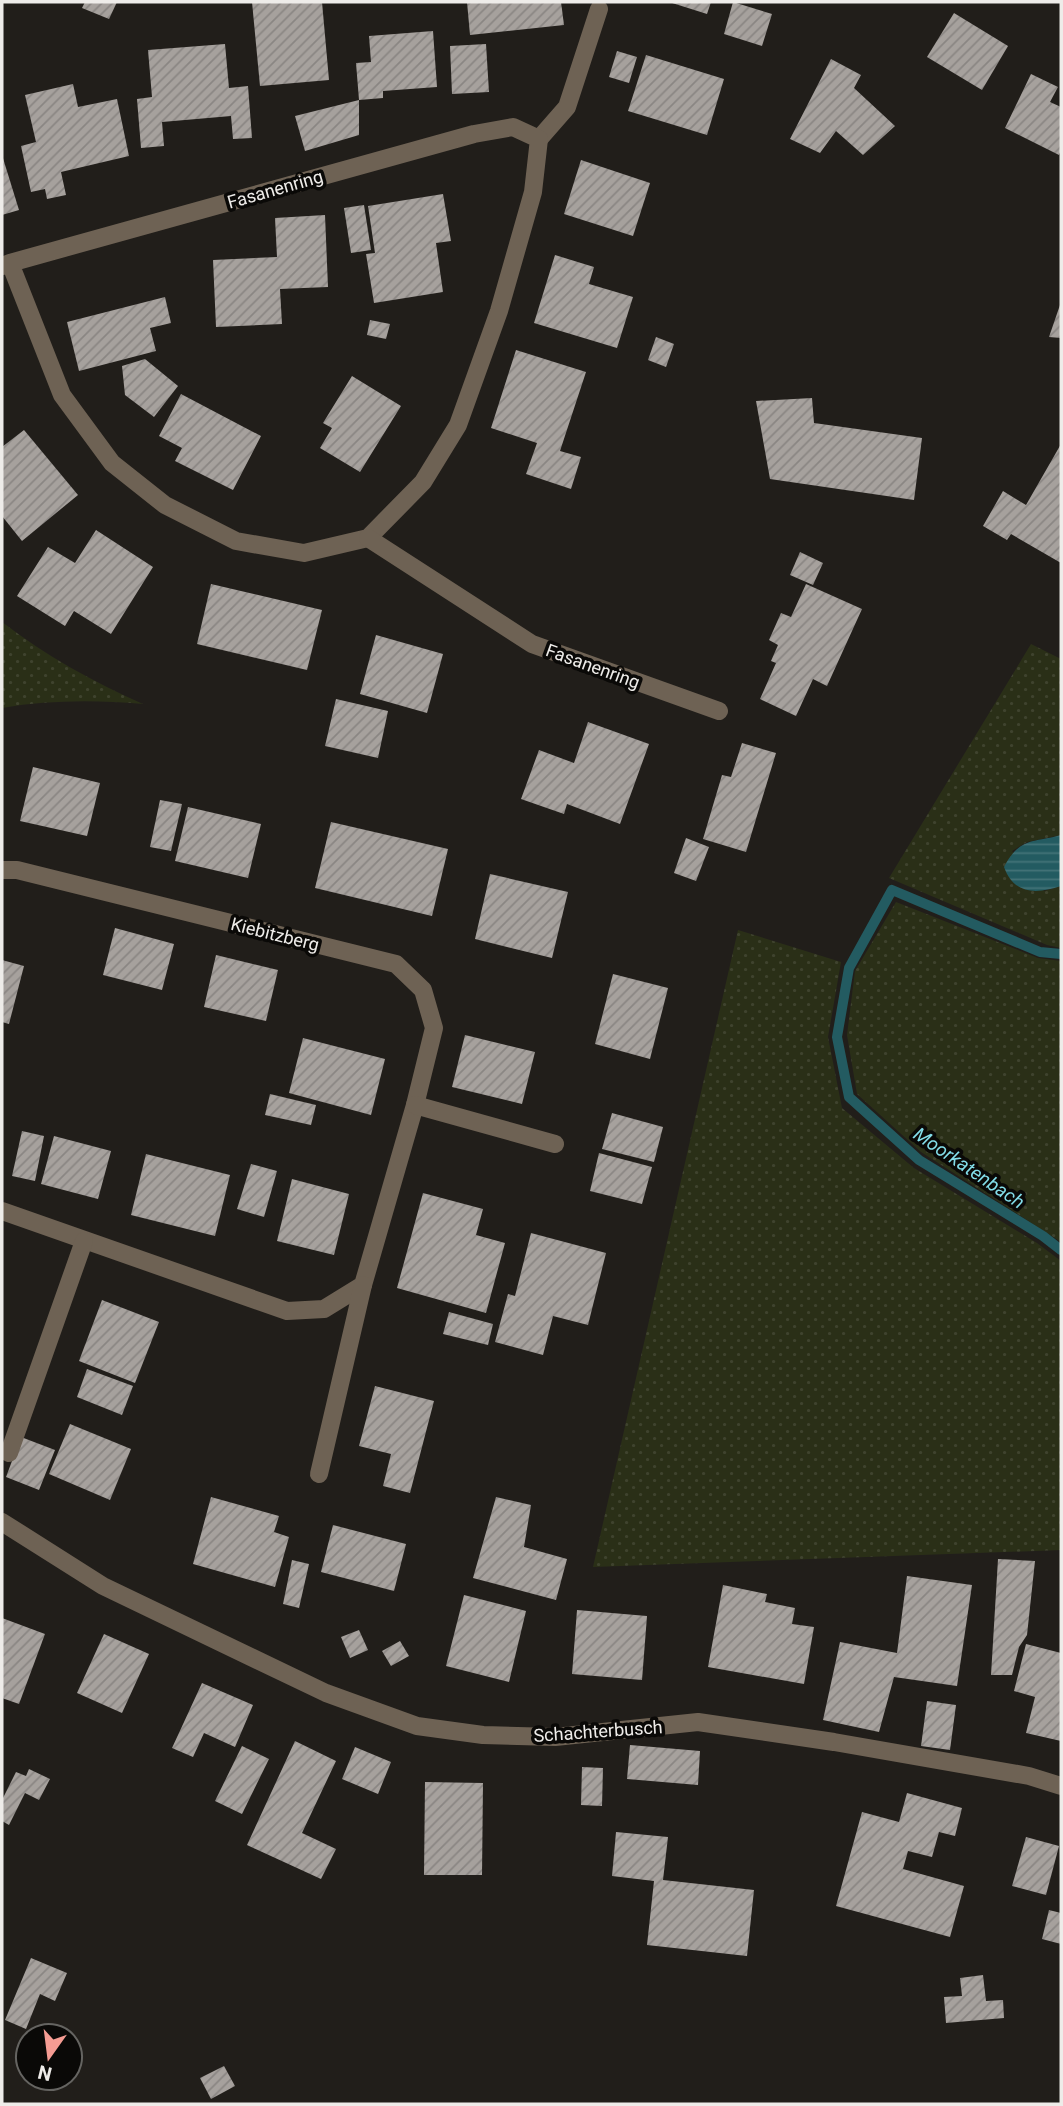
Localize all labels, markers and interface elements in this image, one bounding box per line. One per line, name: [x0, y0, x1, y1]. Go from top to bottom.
street label: Fasanenring: [225, 165, 325, 213]
street label: Fasanenring: [543, 639, 643, 693]
street label: Kiebitzberg: [229, 913, 321, 955]
water label: Moorkatenbach: [909, 1122, 1029, 1214]
street label: Schachterbusch: [533, 1716, 663, 1746]
north arrow: [14, 2022, 84, 2092]
text: N: [36, 2060, 54, 2086]

